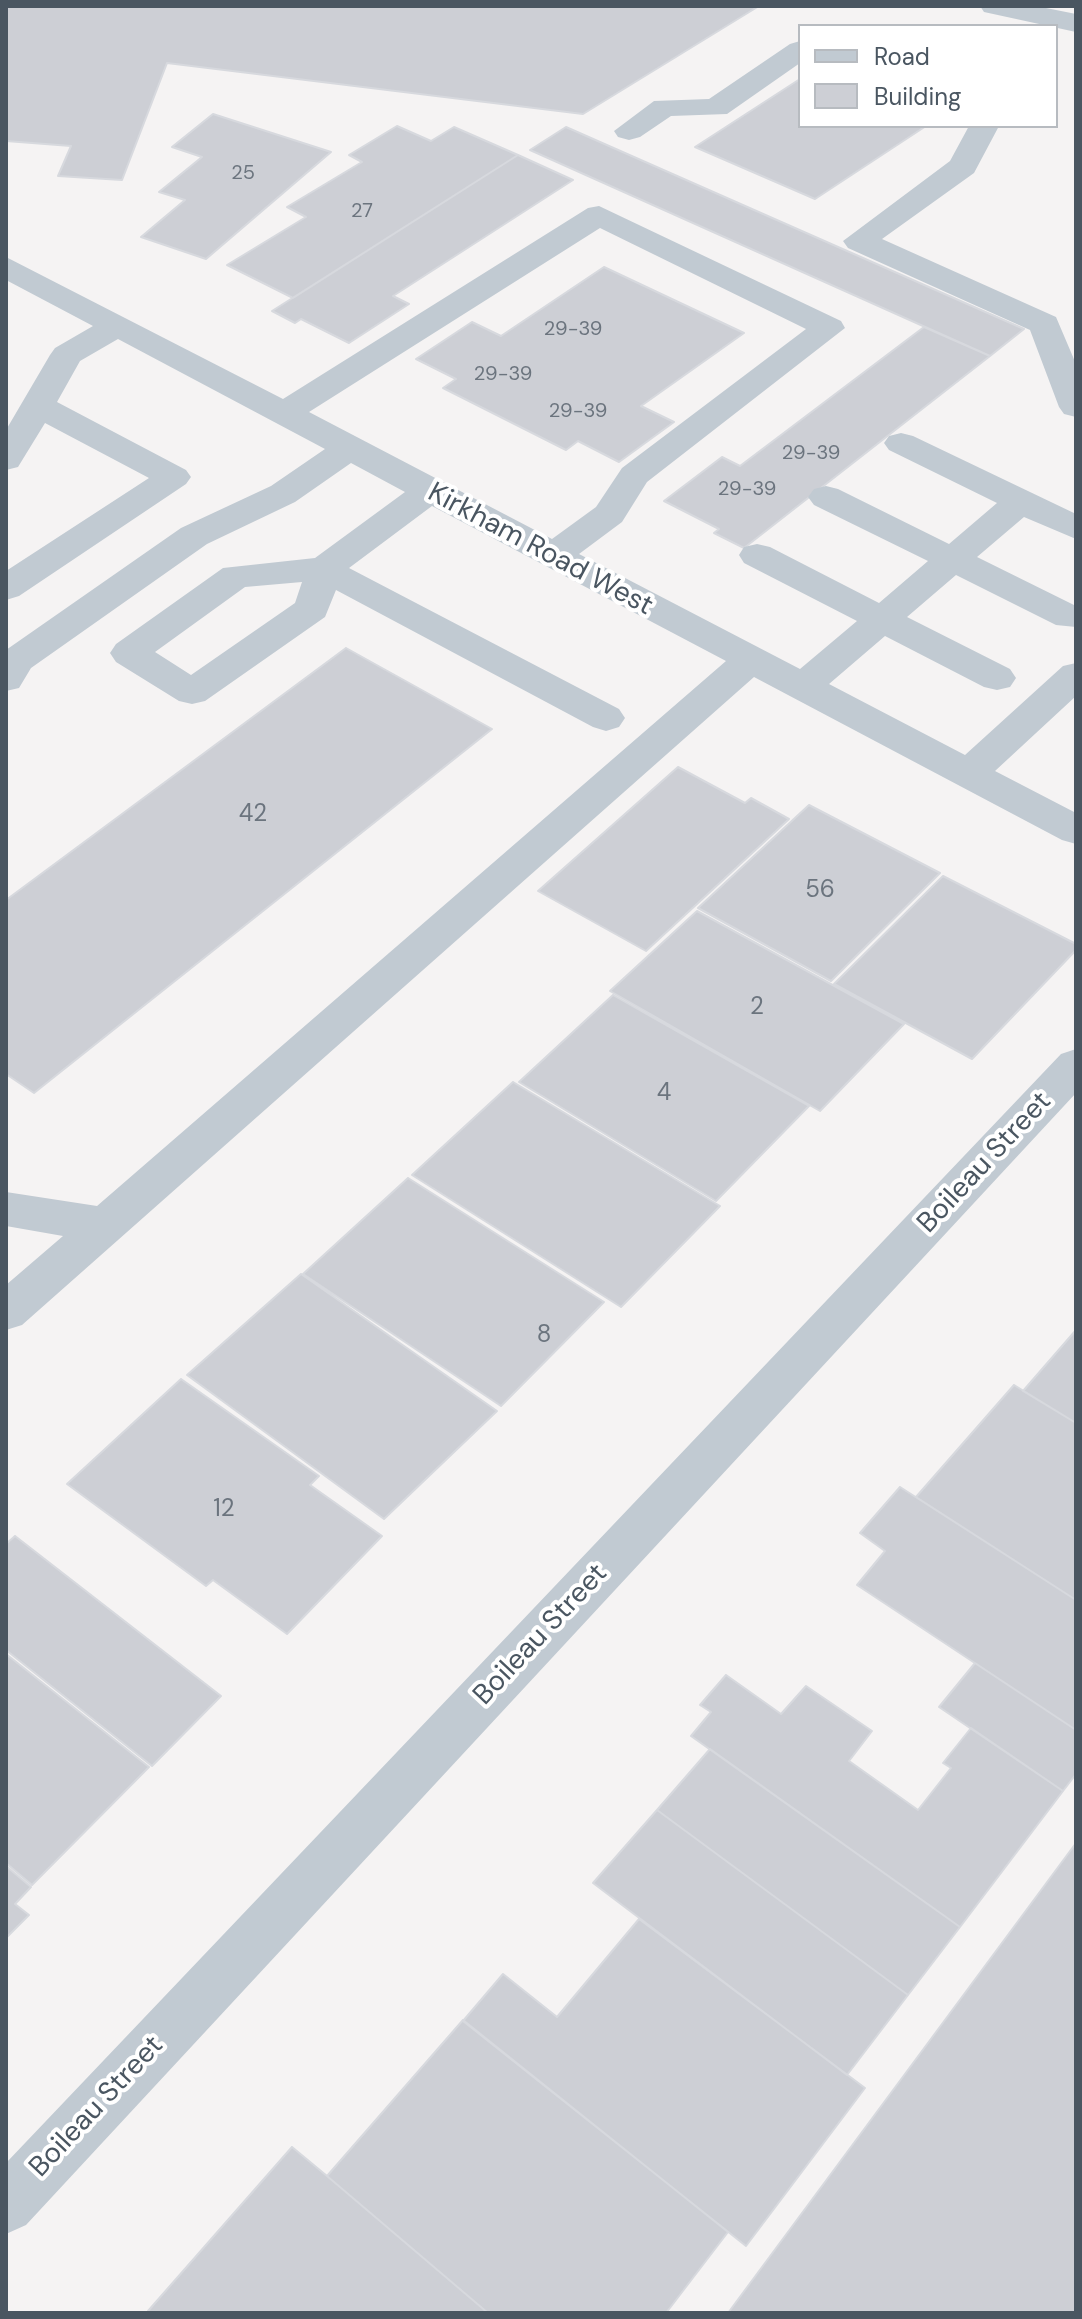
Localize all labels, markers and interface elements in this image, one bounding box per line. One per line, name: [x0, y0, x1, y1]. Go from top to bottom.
legend: [798, 24, 1058, 128]
text: Road: [874, 41, 930, 72]
text: Building: [874, 81, 961, 112]
house number: 25: [231, 162, 255, 186]
house number: 27: [351, 200, 373, 224]
house number: 29-39: [544, 318, 602, 342]
house number: 29-39: [474, 363, 532, 387]
house number: 29-39: [549, 400, 607, 424]
house number: 29-39: [782, 442, 840, 466]
street label: Kirkham Road West: [422, 477, 658, 623]
house number: 29-39: [718, 478, 776, 502]
house number: 42: [239, 801, 267, 829]
house number: 56: [805, 877, 835, 905]
house number: 2: [750, 994, 764, 1022]
house number: 4: [657, 1080, 671, 1108]
street label: Boileau Street: [911, 1086, 1059, 1240]
house number: 8: [537, 1322, 551, 1350]
house number: 12: [213, 1496, 235, 1524]
street label: Boileau Street: [467, 1558, 615, 1712]
street label: Boileau Street: [23, 2030, 171, 2184]

